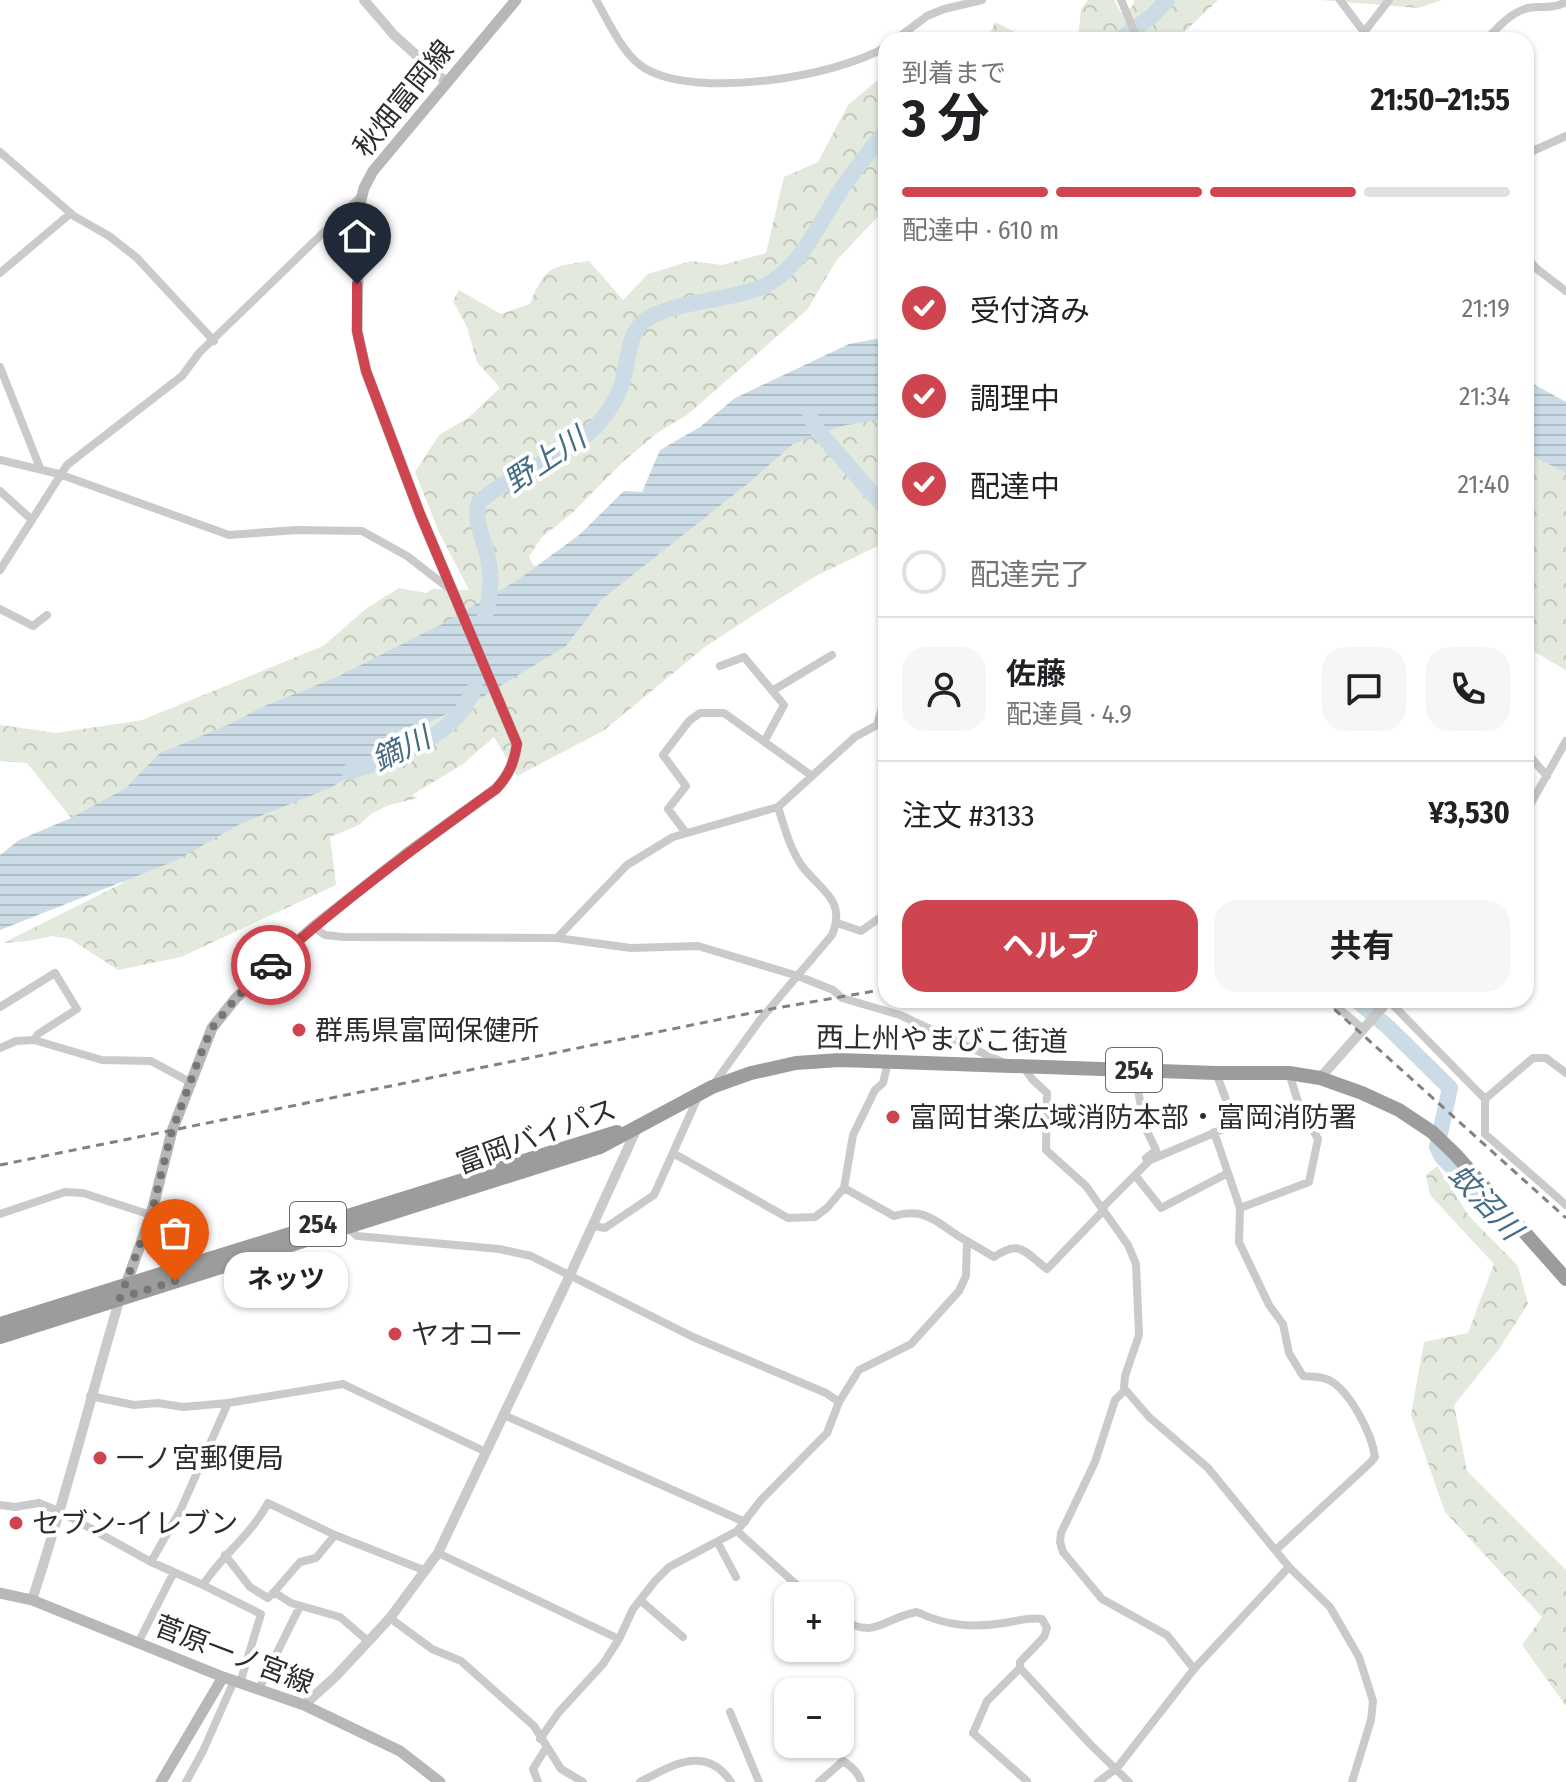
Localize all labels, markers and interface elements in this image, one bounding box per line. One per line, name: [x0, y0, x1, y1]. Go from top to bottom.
street label: 秋畑富岡線: [347, 34, 460, 163]
text: 到着まで: [902, 58, 1006, 89]
text: 21:50–21:55: [1370, 82, 1510, 118]
text: 3 分: [902, 87, 989, 150]
pin: [323, 202, 391, 284]
icon: home: [335, 214, 379, 258]
text: 配達中 · 610 m: [902, 215, 1059, 246]
icon: check: [902, 286, 946, 330]
text: 受付済み: [970, 293, 1090, 329]
text: 21:19: [1462, 293, 1510, 324]
icon: check: [902, 374, 946, 418]
text: 調理中: [970, 381, 1060, 417]
text: 21:34: [1459, 381, 1510, 412]
water label: 野上川: [498, 418, 595, 500]
icon: check: [902, 462, 946, 506]
text: 配達中: [970, 469, 1060, 505]
text: 21:40: [1457, 469, 1510, 500]
text: 配達完了: [970, 557, 1090, 593]
button: person: [902, 647, 986, 731]
button: chat: [1322, 647, 1406, 731]
button: phone: [1426, 647, 1510, 731]
text: 佐藤: [1006, 656, 1066, 692]
text: 配達員 · 4.9: [1006, 699, 1132, 730]
water label: 鏑川: [366, 718, 439, 778]
text: ¥3,530: [1428, 795, 1510, 831]
text: 注文 #3133: [902, 798, 1035, 834]
button: ヘルプ: [902, 900, 1198, 992]
button: 共有: [1214, 900, 1510, 992]
courier: [231, 925, 311, 1005]
icon: car: [249, 943, 293, 987]
place label: 群馬県富岡保健所: [315, 1014, 539, 1047]
marker: 群馬県富岡保健所: [290, 1021, 308, 1039]
street label: 西上州やまびこ街道: [816, 1021, 1068, 1058]
road number: 254: [1106, 1048, 1162, 1092]
street label: 富岡バイパス: [452, 1092, 620, 1181]
place label: 富岡甘楽広域消防本部・富岡消防署: [909, 1101, 1357, 1134]
marker: 富岡甘楽広域消防本部・富岡消防署: [884, 1108, 902, 1126]
water label: 蚊沼川: [1441, 1157, 1531, 1249]
pin: [141, 1199, 209, 1281]
road number: 254: [290, 1202, 346, 1246]
icon: bag: [153, 1211, 197, 1255]
callout: ネッツ: [223, 1253, 347, 1309]
text: ネッツ: [247, 1264, 325, 1295]
place label: ヤオコー: [411, 1318, 523, 1351]
marker: ヤオコー: [386, 1325, 404, 1343]
place label: 一ノ宮郵便局: [116, 1442, 284, 1475]
marker: 一ノ宮郵便局: [91, 1449, 109, 1467]
place label: セブン-イレブン: [32, 1507, 238, 1540]
marker: セブン-イレブン: [7, 1514, 25, 1532]
map controls: [774, 1582, 854, 1758]
button: +: [774, 1582, 854, 1662]
street label: 菅原一ノ宮線: [149, 1609, 318, 1700]
button: −: [774, 1678, 854, 1758]

